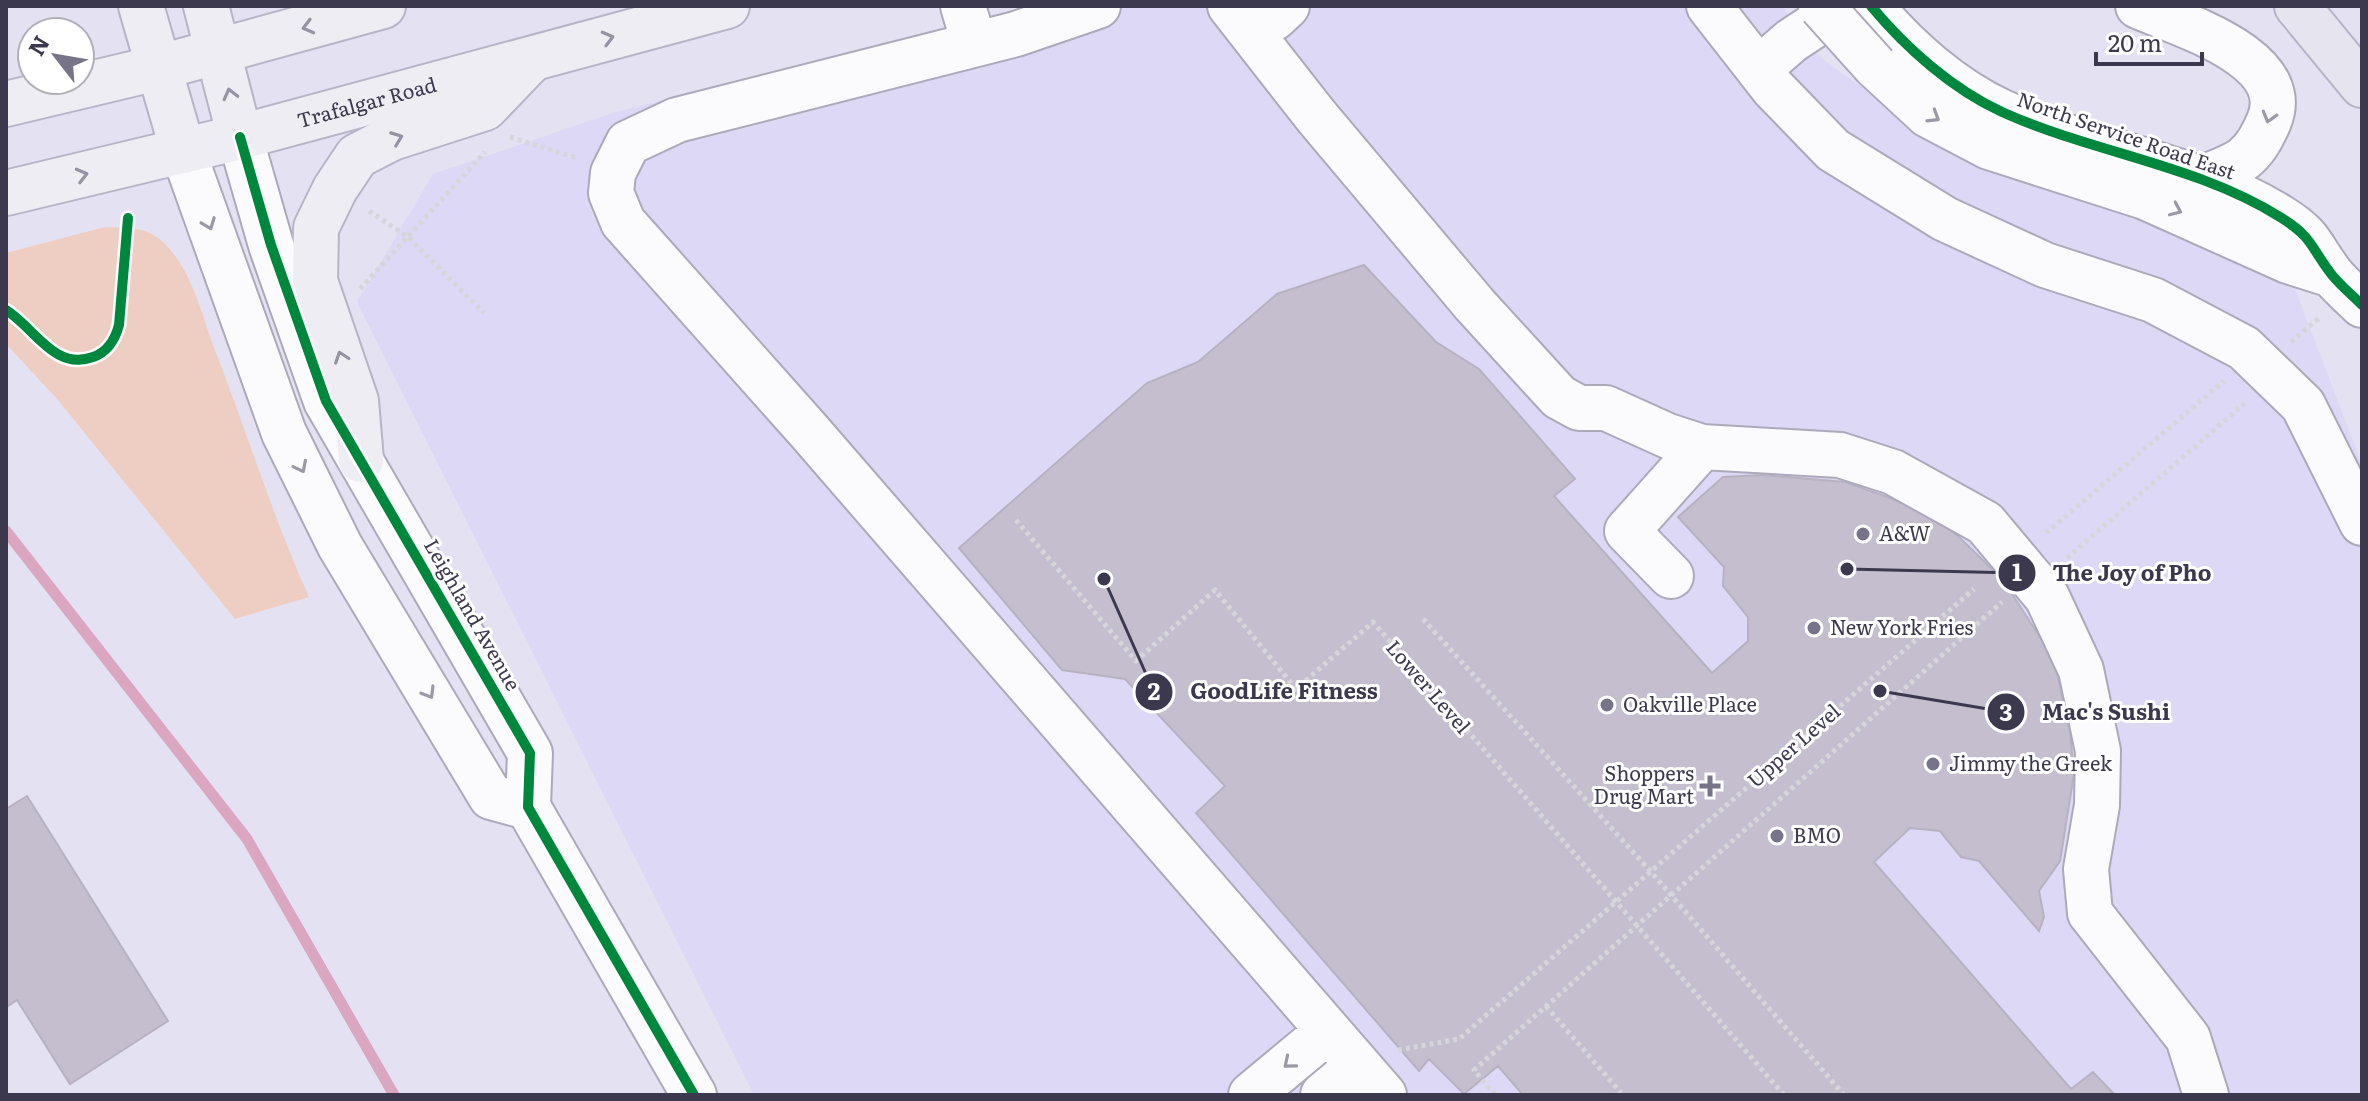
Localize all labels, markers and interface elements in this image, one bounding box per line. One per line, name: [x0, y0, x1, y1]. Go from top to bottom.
north arrow: [16, 16, 96, 96]
scale bar: [2096, 16, 2202, 66]
one-way arrow: [301, 18, 315, 34]
text: 20 m: [2108, 24, 2162, 59]
text: N: [19, 29, 56, 61]
one-way arrow: [601, 31, 615, 47]
street label: Trafalgar Road: [293, 68, 439, 134]
street label: North Service Road East: [2013, 83, 2240, 186]
one-way arrow: [222, 88, 239, 102]
one-way arrow: [1925, 107, 1940, 123]
one-way arrow: [2262, 110, 2278, 123]
one-way arrow: [389, 131, 403, 147]
one-way arrow: [74, 167, 88, 184]
one-way arrow: [2167, 201, 2182, 217]
one-way arrow: [199, 217, 216, 231]
one-way arrow: [335, 351, 351, 365]
one-way arrow: [292, 459, 307, 474]
place label: A&W: [1879, 517, 1931, 547]
marker: A&W: [1854, 525, 1872, 543]
street label: Leighland Avenue: [418, 533, 529, 695]
callout: The Joy of Pho: [1997, 550, 2228, 596]
text: 1: [2012, 553, 2022, 588]
text: The Joy of Pho: [2053, 555, 2211, 588]
place label: New York Fries: [1830, 611, 1973, 641]
marker: New York Fries: [1805, 619, 1823, 637]
street label: Lower Level: [1380, 632, 1479, 739]
callout: GoodLife Fitness: [1134, 669, 1394, 715]
text: 2: [1148, 672, 1161, 707]
text: GoodLife Fitness: [1190, 673, 1378, 706]
one-way arrow: [419, 684, 435, 699]
place label: Oakville Place: [1623, 688, 1757, 718]
callout: Mac's Sushi: [1986, 689, 2186, 735]
text: 3: [1999, 693, 2013, 728]
text: Mac's Sushi: [2042, 694, 2170, 727]
street label: Upper Level: [1739, 695, 1846, 793]
marker: Oakville Place: [1598, 696, 1616, 714]
place label: Jimmy the Greek: [1949, 747, 2113, 777]
marker: Jimmy the Greek: [1924, 755, 1942, 773]
place label: Shoppers Drug Mart: [1594, 757, 1694, 810]
marker: Shoppers Drug Mart: [1701, 777, 1719, 795]
place label: BMO: [1793, 819, 1841, 849]
marker: BMO: [1768, 827, 1786, 845]
one-way arrow: [1284, 1053, 1299, 1068]

